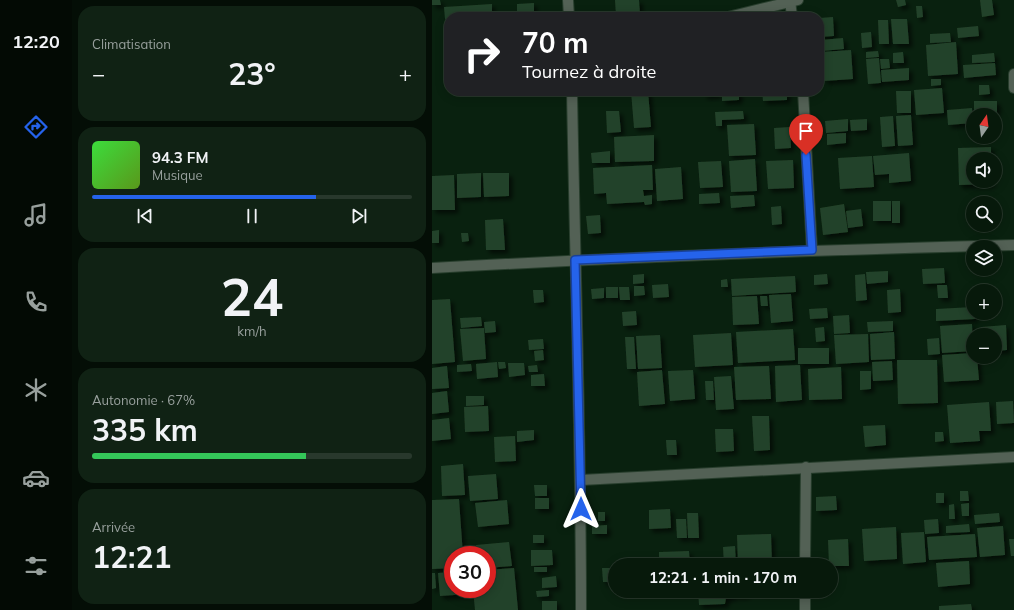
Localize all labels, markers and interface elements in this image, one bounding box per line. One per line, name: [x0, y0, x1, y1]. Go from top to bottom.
text: 70 m: [522, 25, 588, 60]
icon: right: [456, 28, 508, 80]
text: 12:20: [12, 30, 60, 53]
text: Climatisation: [92, 36, 171, 52]
text: 23°: [228, 55, 276, 93]
text: −: [92, 60, 105, 88]
text: +: [399, 60, 412, 88]
text: Tournez à droite: [522, 60, 656, 83]
north arrow: [966, 108, 1002, 144]
map controls: [966, 108, 1002, 364]
icon: directions: [22, 113, 50, 141]
pin: [789, 114, 823, 155]
icon: arrive: [795, 120, 817, 142]
text: 94.3 FM: [152, 148, 208, 167]
button: sound: [966, 152, 1002, 188]
text: Musique: [152, 167, 203, 183]
button: search: [966, 196, 1002, 232]
icon: music: [22, 201, 50, 229]
icon: previous: [134, 205, 156, 227]
icon: pause: [241, 205, 263, 227]
icon: next: [348, 205, 370, 227]
button: layers: [966, 240, 1002, 276]
text: 24: [221, 264, 283, 329]
button: +: [966, 284, 1002, 320]
icon: phone: [22, 288, 50, 316]
text: km/h: [237, 323, 267, 339]
button: −: [966, 328, 1002, 364]
icon: climate: [22, 376, 50, 404]
text: Autonomie · 67%: [92, 392, 195, 408]
text: 335 km: [92, 411, 198, 449]
icon: car: [22, 464, 50, 492]
position arrow: [560, 488, 602, 530]
text: Arrivée: [92, 519, 135, 535]
text: 12:21: [92, 538, 171, 576]
speed limit sign: 30: [444, 546, 496, 598]
icon: filters: [22, 552, 50, 580]
text: 12:21 · 1 min · 170 m: [649, 568, 797, 587]

